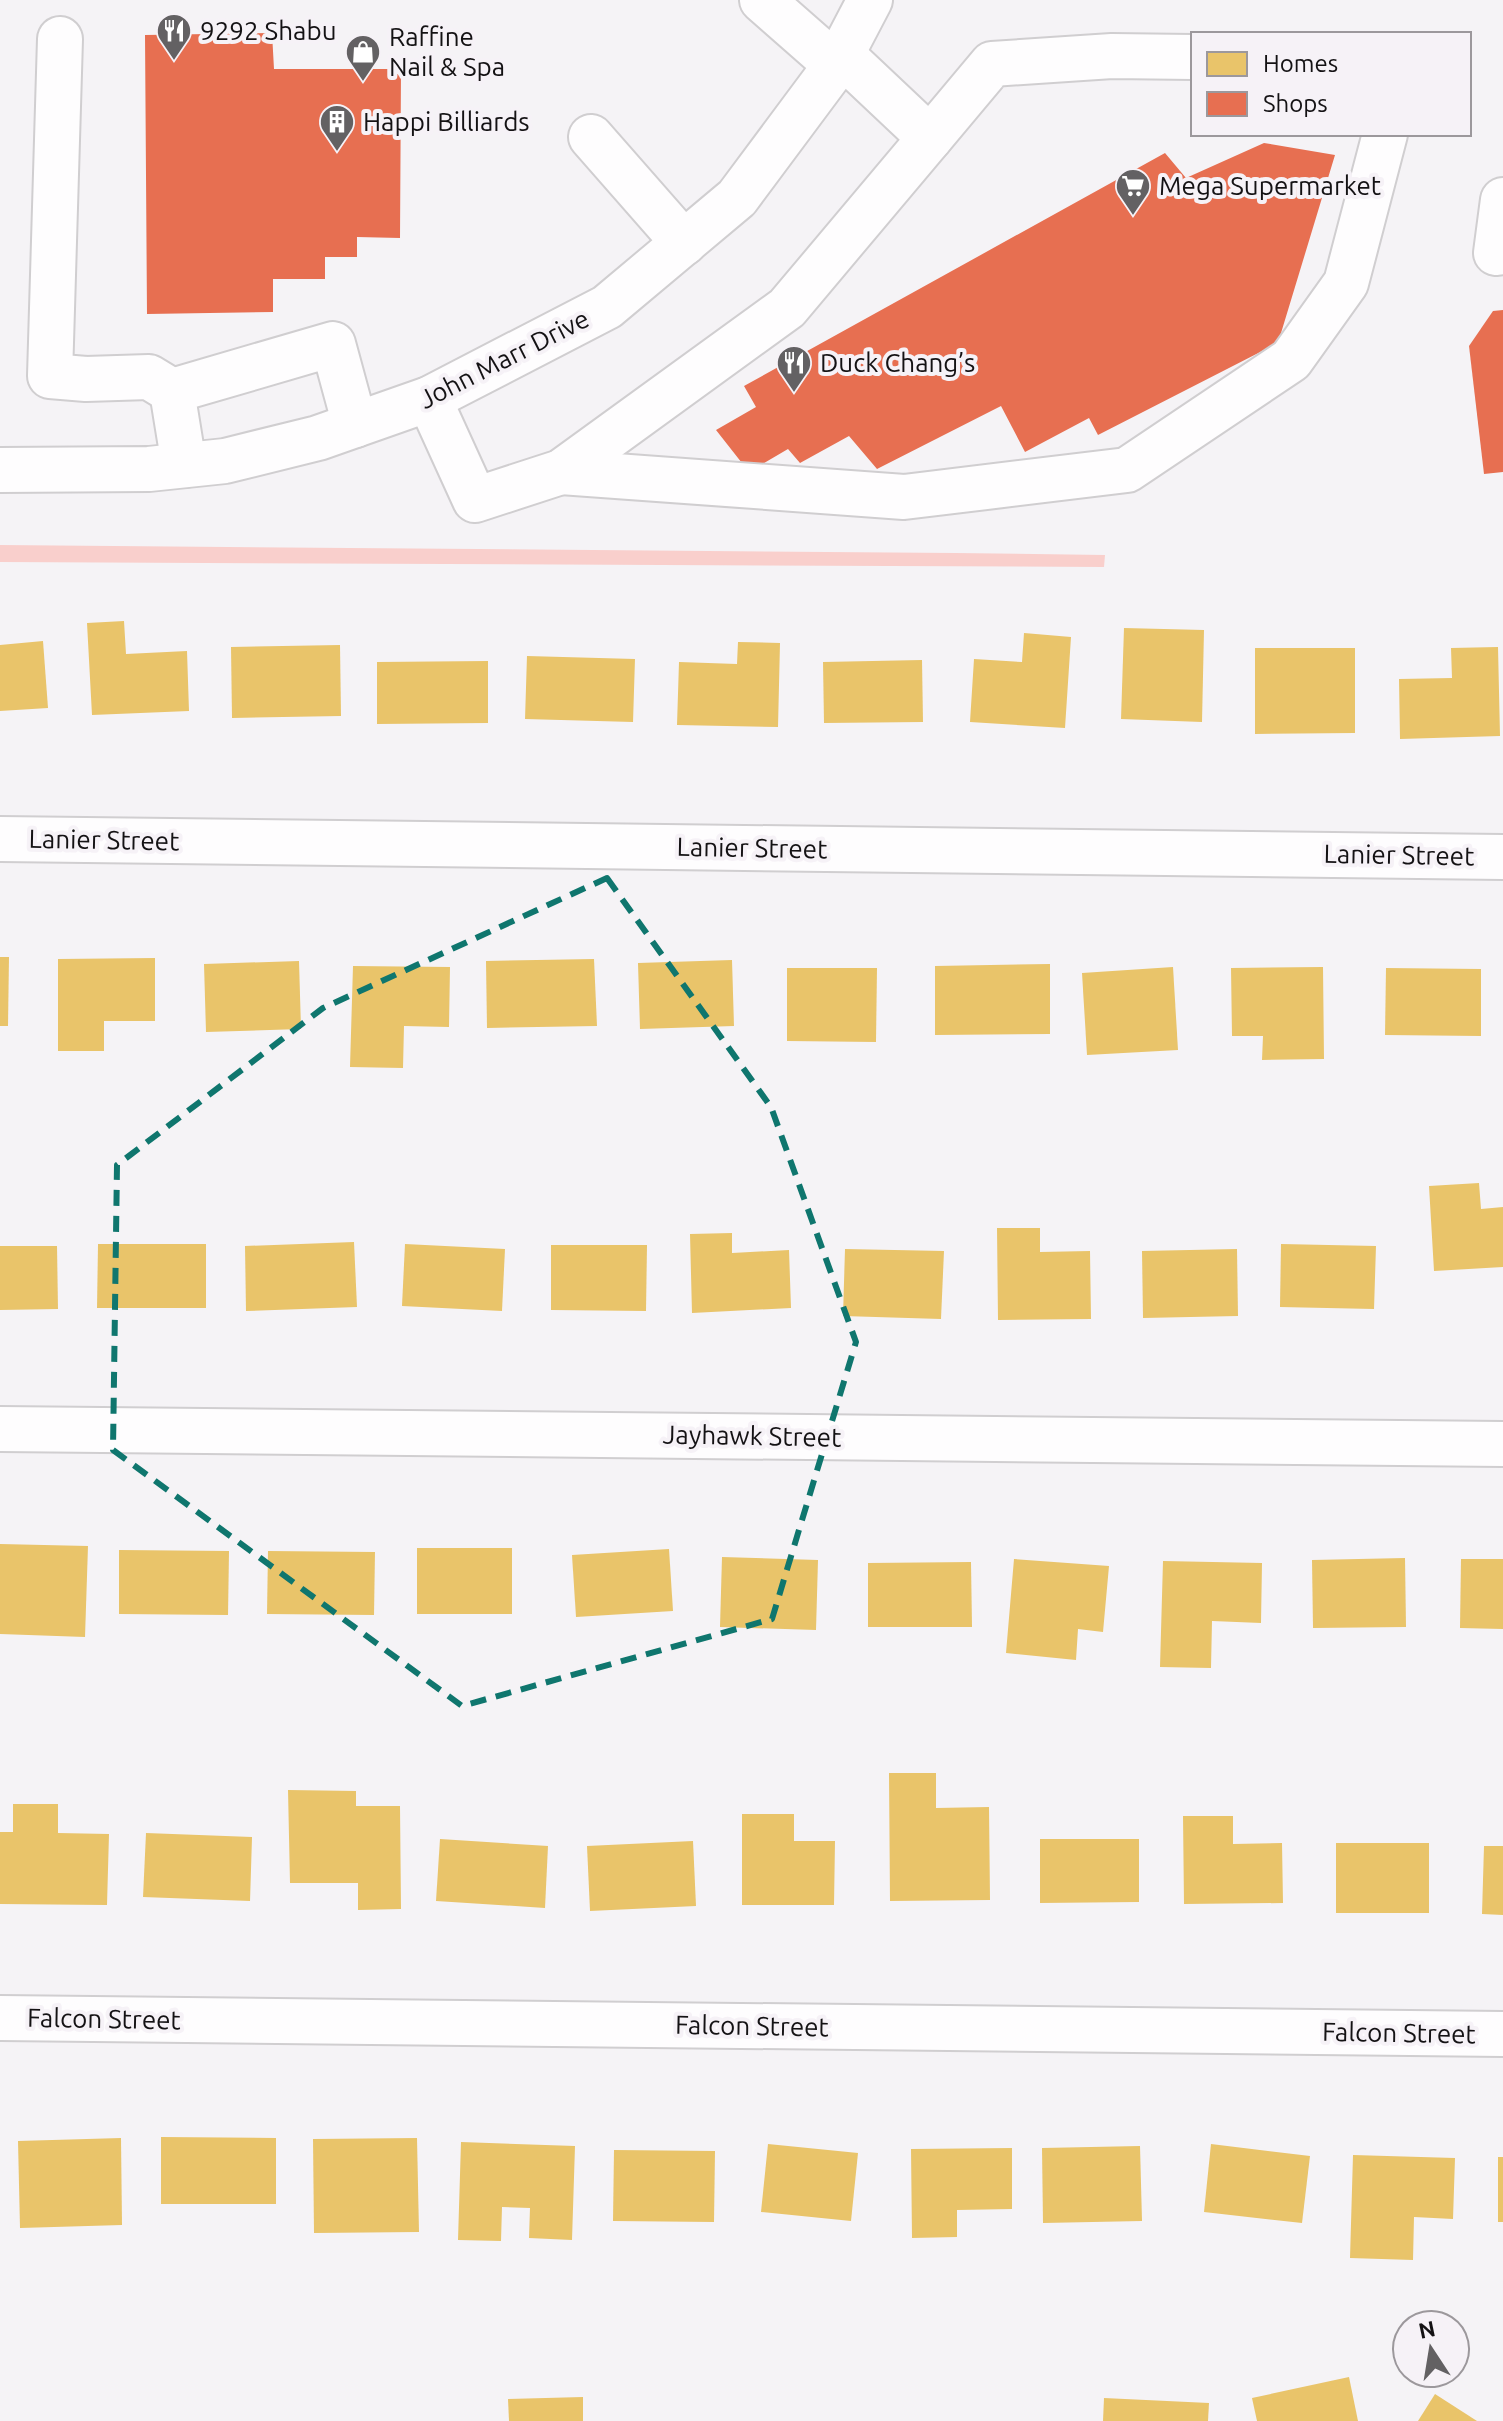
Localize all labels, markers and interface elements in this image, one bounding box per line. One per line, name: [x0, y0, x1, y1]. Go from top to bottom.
restaurant icon: 9292 Shabu: [155, 12, 193, 62]
place label: 9292 Shabu: [200, 16, 337, 45]
place label: Raffine Nail & Spa: [389, 22, 505, 81]
legend: [1191, 32, 1471, 136]
shop icon: Raffine Nail & Spa: [344, 33, 382, 83]
text: Homes: [1263, 50, 1338, 77]
text: Shops: [1263, 90, 1328, 117]
building icon: Happi Billiards: [318, 103, 356, 153]
place label: Happi Billiards: [363, 107, 530, 136]
supermarket icon: Mega Supermarket: [1114, 167, 1152, 217]
place label: Mega Supermarket: [1159, 171, 1381, 200]
street label: John Marr Drive: [414, 303, 594, 414]
restaurant icon: Duck Chang’s: [775, 344, 813, 394]
place label: Duck Chang’s: [820, 348, 975, 377]
street label: Lanier Street: [28, 824, 180, 855]
street label: Lanier Street: [676, 832, 828, 863]
street label: Lanier Street: [1323, 839, 1475, 870]
street label: Jayhawk Street: [662, 1419, 842, 1452]
street label: Falcon Street: [27, 2003, 181, 2034]
street label: Falcon Street: [675, 2010, 829, 2041]
street label: Falcon Street: [1322, 2017, 1476, 2048]
north arrow: [1391, 2309, 1471, 2389]
text: N: [1416, 2315, 1437, 2343]

